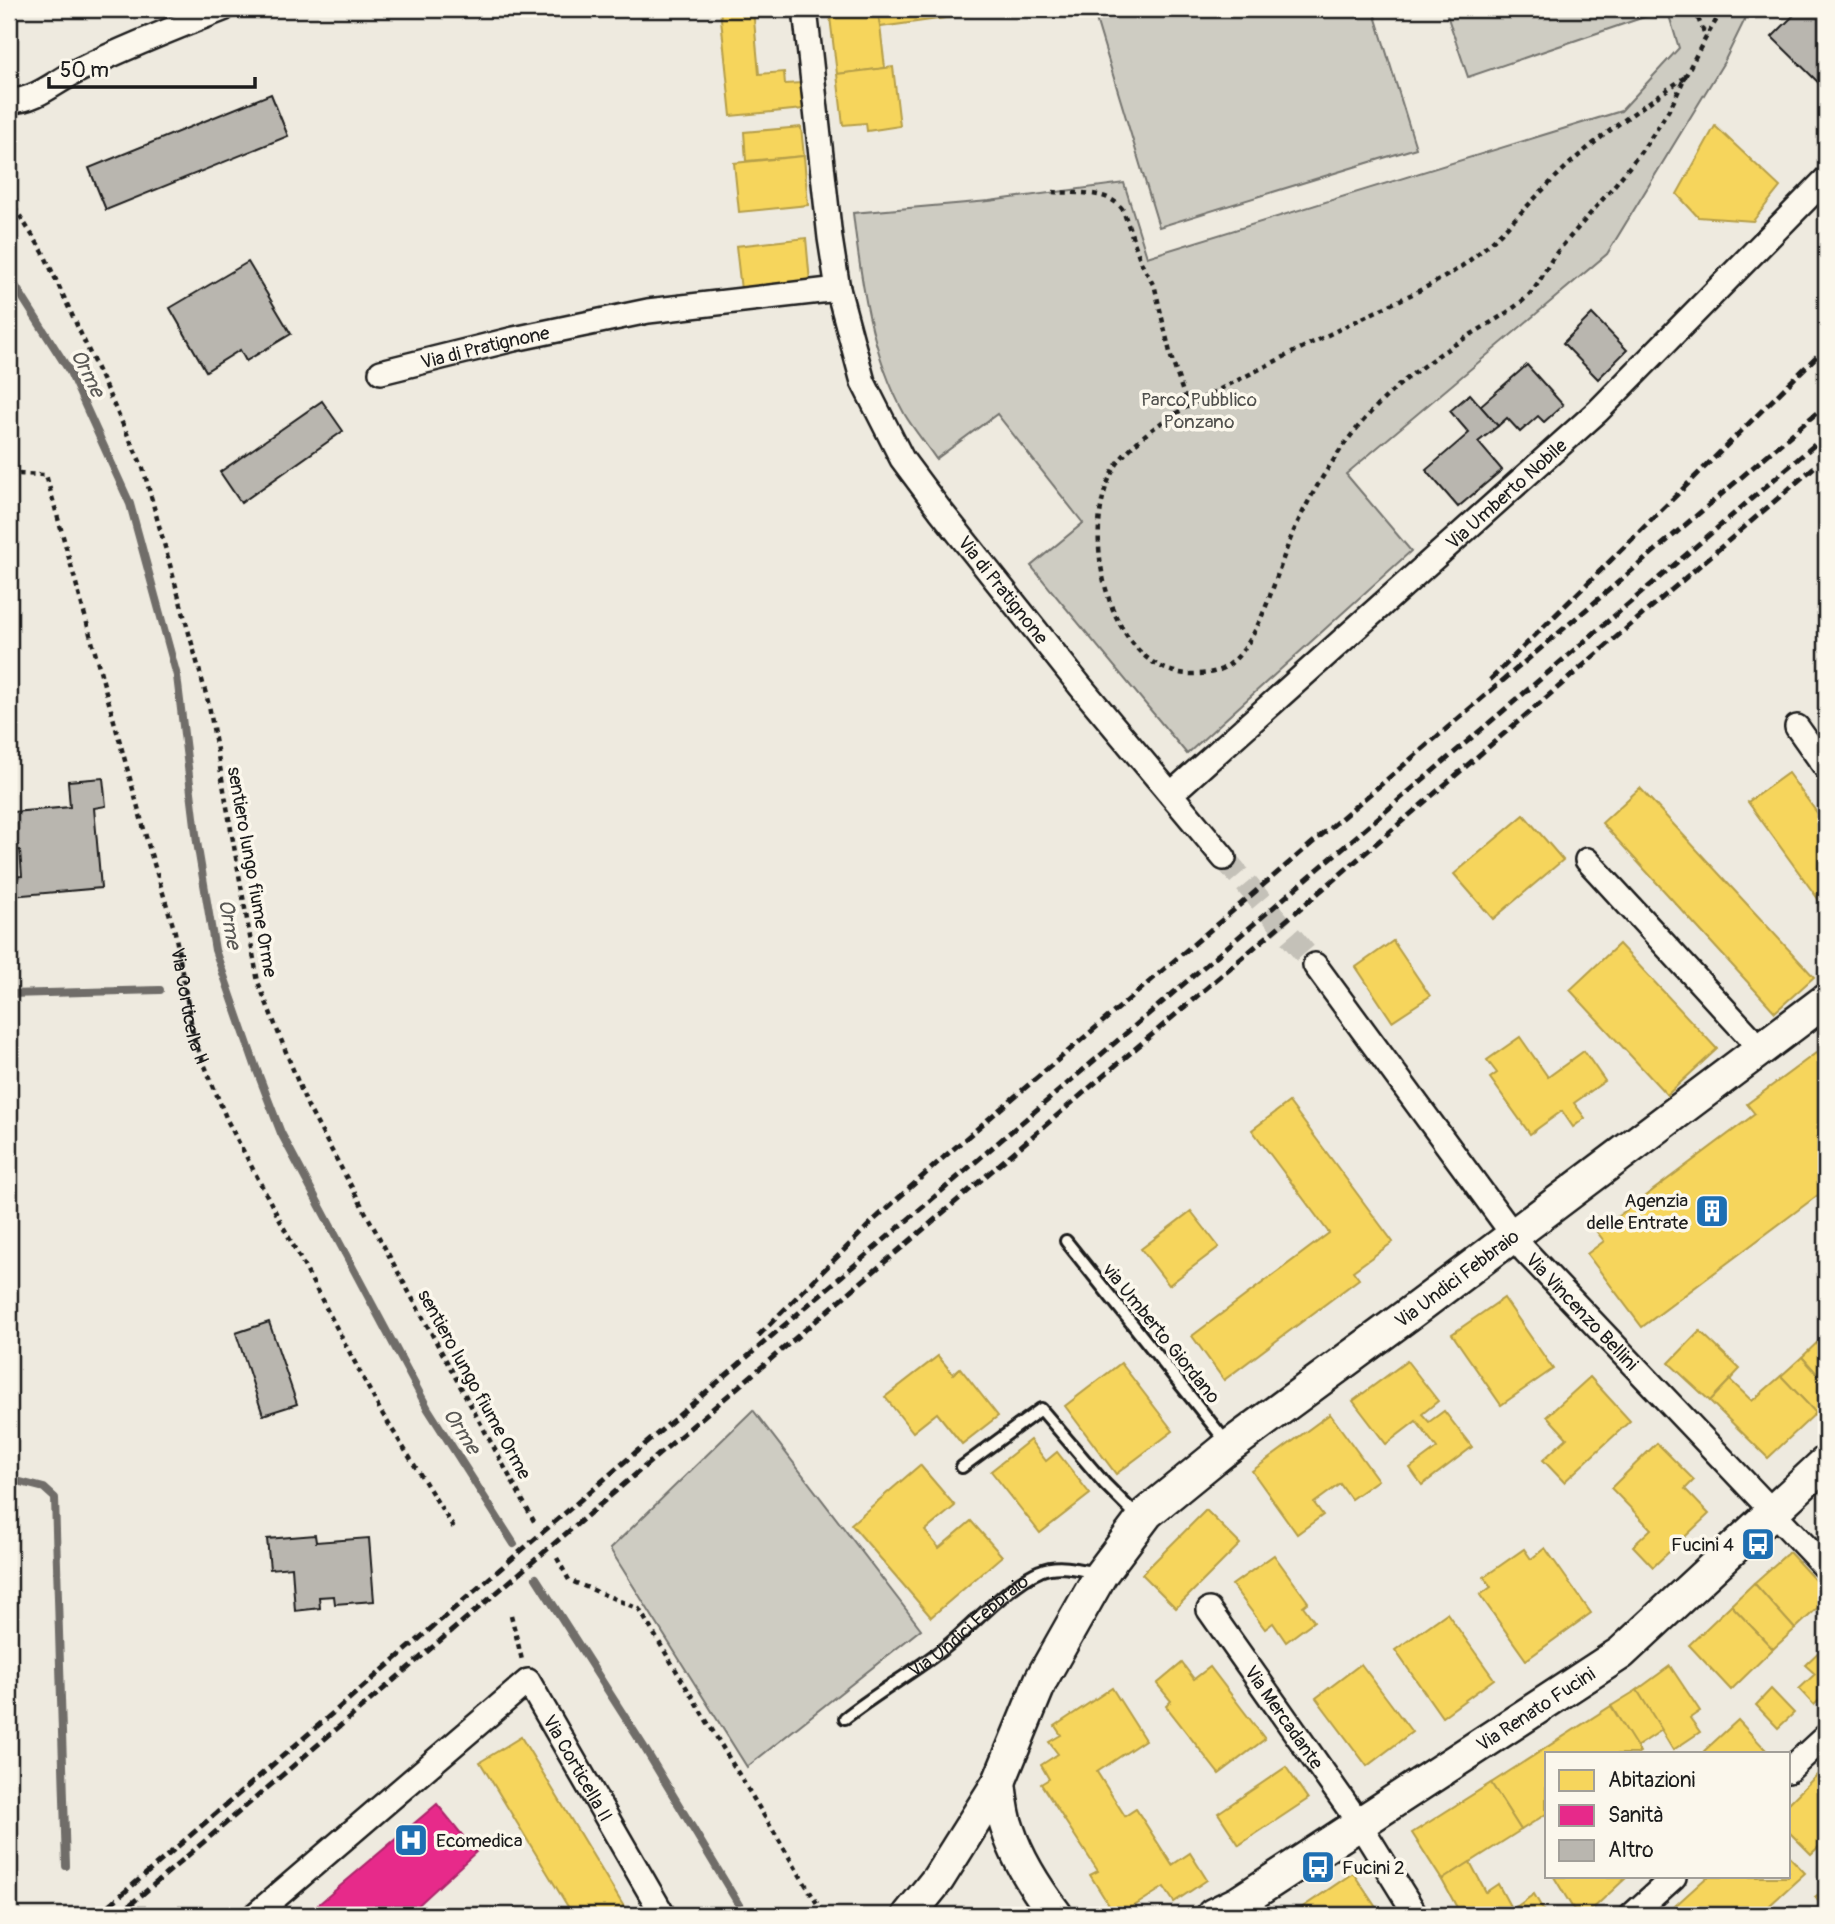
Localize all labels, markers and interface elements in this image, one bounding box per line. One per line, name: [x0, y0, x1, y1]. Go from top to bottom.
scale bar: [49, 46, 256, 90]
text: 50 m: [60, 57, 109, 84]
street label: Via di Pratignone: [418, 321, 552, 375]
water label: Orme: [64, 345, 112, 404]
park label: Parco Pubblico Ponzano: [1141, 388, 1257, 434]
street label: Via Umberto Nobile: [1441, 433, 1573, 555]
street label: Via di Pratignone: [952, 531, 1053, 650]
street label: sentiero lungo fiume Orme: [223, 765, 283, 979]
water label: Orme: [213, 897, 247, 951]
street label: Via Corticella II: [165, 946, 214, 1069]
place label: Agenzia delle Entrate: [1586, 1189, 1689, 1235]
building icon: Agenzia delle Entrate: [1693, 1192, 1731, 1230]
street label: Via Undici Febbraio: [1390, 1225, 1524, 1333]
street label: Via Vincenzo Bellini: [1520, 1248, 1643, 1376]
street label: via Umberto Giordano: [1097, 1258, 1225, 1409]
street label: sentiero lungo fiume Orme: [413, 1285, 537, 1483]
water label: Orme: [438, 1403, 486, 1459]
bus stop icon: Fucini 4: [1739, 1525, 1777, 1563]
place label: Fucini 4: [1671, 1533, 1734, 1557]
street label: Via Undici Febbraio: [904, 1569, 1033, 1683]
street label: Via Mercadante: [1239, 1661, 1329, 1775]
street label: Via Renato Fucini: [1472, 1662, 1600, 1757]
street label: Via Corticella II: [537, 1711, 618, 1826]
legend: [1545, 1752, 1790, 1878]
text: Abitazioni: [1608, 1767, 1696, 1794]
text: Sanità: [1608, 1802, 1663, 1829]
hospital icon: Ecomedica: [392, 1821, 430, 1859]
place label: Ecomedica: [436, 1829, 523, 1853]
text: Altro: [1608, 1837, 1653, 1864]
bus stop icon: Fucini 2: [1299, 1848, 1337, 1886]
place label: Fucini 2: [1342, 1856, 1405, 1880]

